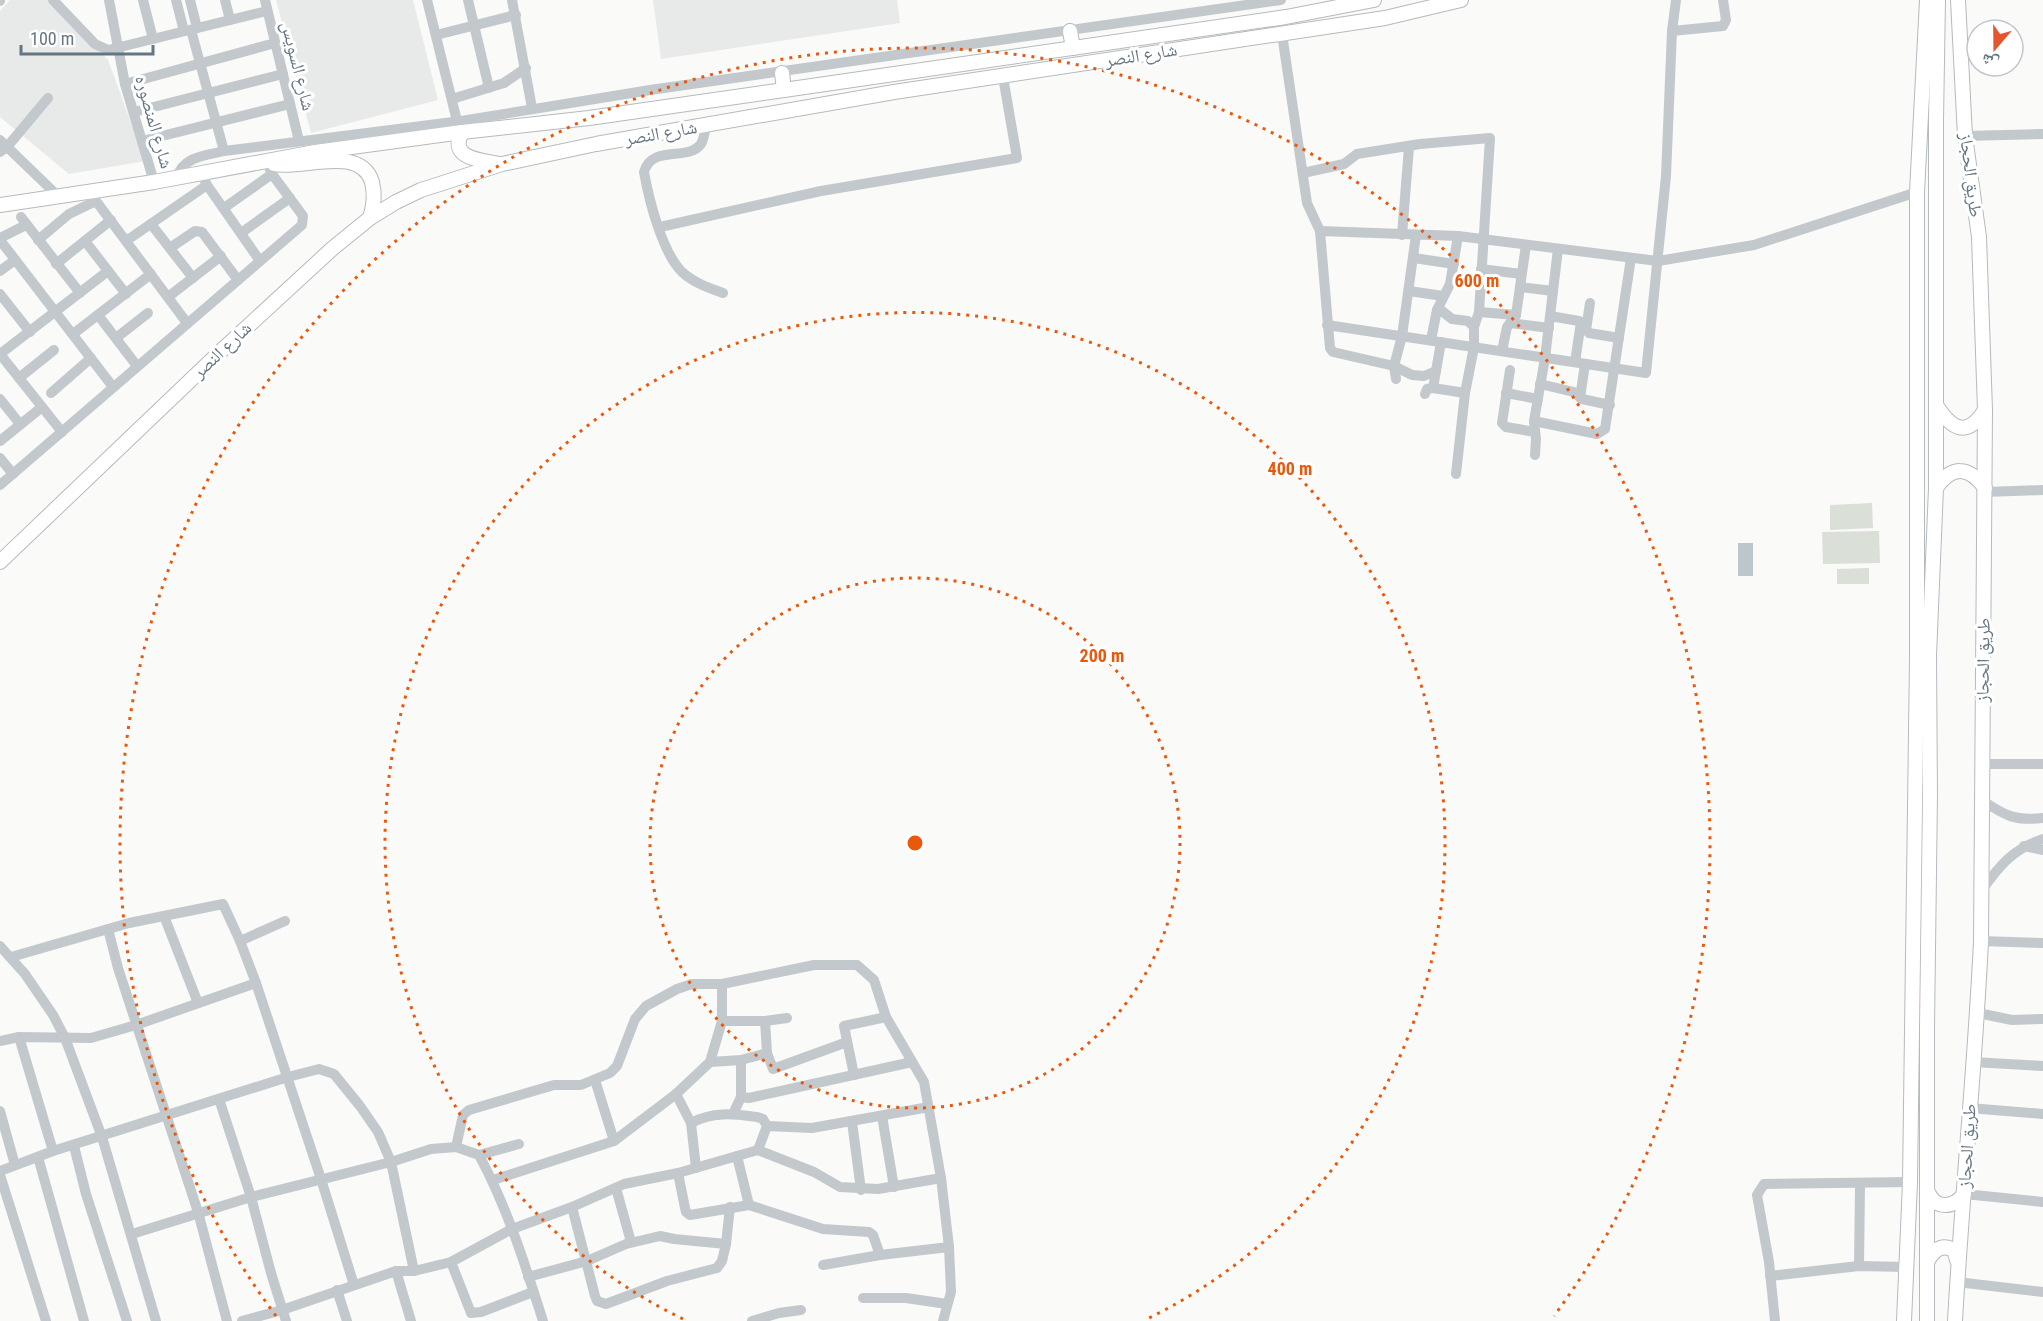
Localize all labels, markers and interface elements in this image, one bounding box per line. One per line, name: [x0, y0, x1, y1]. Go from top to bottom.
scale bar: [21, 18, 153, 56]
north arrow: [1965, 18, 2025, 78]
street label: شارع السويس: [276, 19, 320, 113]
text: 100 m: [30, 28, 74, 49]
street label: شارع النصر: [1102, 38, 1179, 72]
text: ش: [1979, 50, 2001, 73]
street label: شارع المنصوره: [130, 73, 178, 171]
street label: شارع النصر: [622, 116, 699, 150]
street label: طريق الحجاز: [1955, 131, 1987, 218]
text: 600 m: [1455, 270, 1499, 291]
street label: شارع النصر: [187, 317, 256, 384]
text: 400 m: [1268, 458, 1312, 479]
street label: طريق الحجاز: [1971, 618, 1995, 703]
text: 200 m: [1080, 645, 1124, 666]
centre of rings: [905, 833, 925, 853]
street label: طريق الحجاز: [1953, 1103, 1981, 1190]

